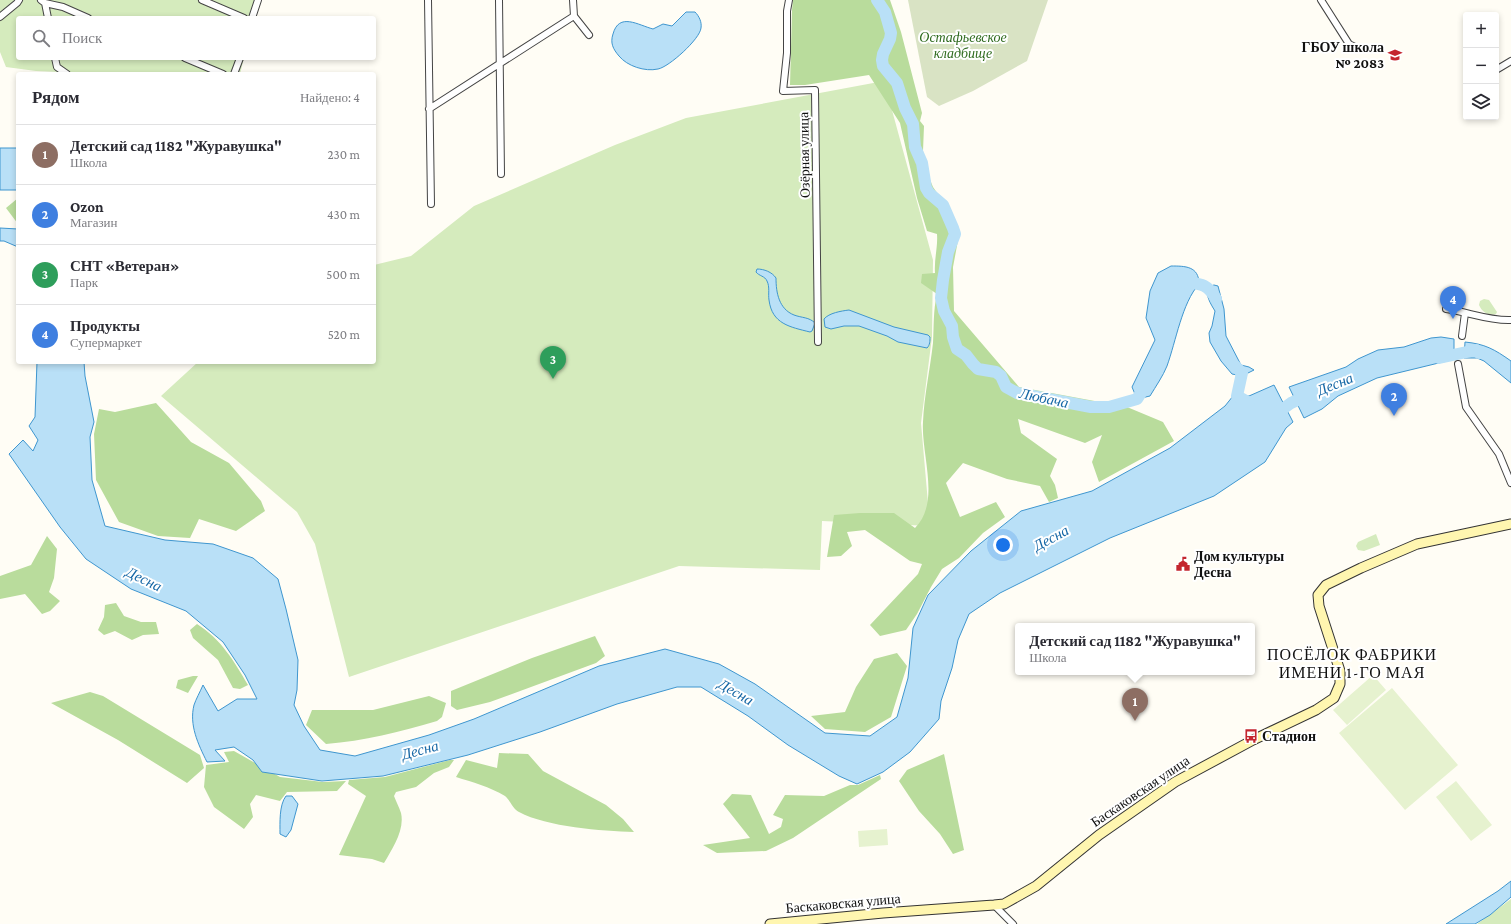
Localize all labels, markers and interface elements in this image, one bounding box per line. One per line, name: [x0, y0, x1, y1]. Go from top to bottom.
map controls: [1463, 12, 1499, 120]
button: +: [1463, 12, 1499, 48]
search box: [16, 16, 376, 60]
icon: search: [30, 27, 52, 49]
park label: Остафьевское кладбище: [919, 29, 1007, 61]
text: Поиск: [62, 30, 102, 46]
place label: ГБОУ школа № 2083: [1301, 39, 1384, 71]
school or university icon: ГБОУ школа № 2083: [1387, 47, 1403, 63]
button: −: [1463, 48, 1499, 84]
button: layers: [1463, 84, 1499, 120]
text: Рядом: [32, 88, 80, 107]
text: Найдено: 4: [300, 90, 360, 105]
street label: Озёрная улица: [795, 111, 813, 198]
text: Детский сад 1182 "Журавушка": [70, 138, 282, 154]
text: 1: [43, 147, 47, 162]
text: 230 m: [327, 147, 360, 162]
text: Школа: [70, 155, 107, 170]
text: Ozon: [70, 199, 104, 215]
text: 2: [42, 207, 48, 222]
text: 430 m: [327, 207, 360, 222]
text: Магазин: [70, 215, 117, 230]
text: СНТ «Ветеран»: [70, 258, 179, 274]
text: 3: [42, 267, 48, 282]
text: 500 m: [326, 267, 360, 282]
text: Парк: [70, 275, 98, 290]
pin: 4: [1440, 286, 1466, 319]
text: Продукты: [70, 318, 140, 334]
text: 4: [41, 327, 49, 342]
text: 520 m: [328, 327, 360, 342]
text: Супермаркет: [70, 335, 142, 350]
pin: 3: [540, 346, 566, 379]
water label: Десна: [1313, 370, 1355, 399]
pin: 2: [1381, 383, 1407, 416]
water label: Любача: [1017, 385, 1070, 411]
water label: Десна: [1029, 522, 1071, 555]
your location: [993, 535, 1013, 555]
place label: Дом культуры Десна: [1194, 548, 1284, 580]
public building icon: Дом культуры Десна: [1175, 556, 1191, 572]
water label: Десна: [122, 563, 164, 594]
popup: [1015, 623, 1255, 675]
text: Детский сад 1182 "Журавушка": [1029, 633, 1241, 649]
district label: ПОСЁЛОК ФАБРИКИ ИМЕНИ 1-ГО МАЯ: [1267, 646, 1437, 681]
text: Школа: [1029, 650, 1067, 665]
water label: Десна: [714, 675, 756, 708]
pin: 1: [1122, 688, 1148, 721]
bus stop icon: Стадион: [1243, 728, 1259, 744]
place label: Стадион: [1262, 728, 1316, 744]
water label: Десна: [398, 737, 440, 763]
street label: Баскаковская улица: [1088, 752, 1193, 830]
street label: Баскаковская улица: [785, 890, 902, 916]

